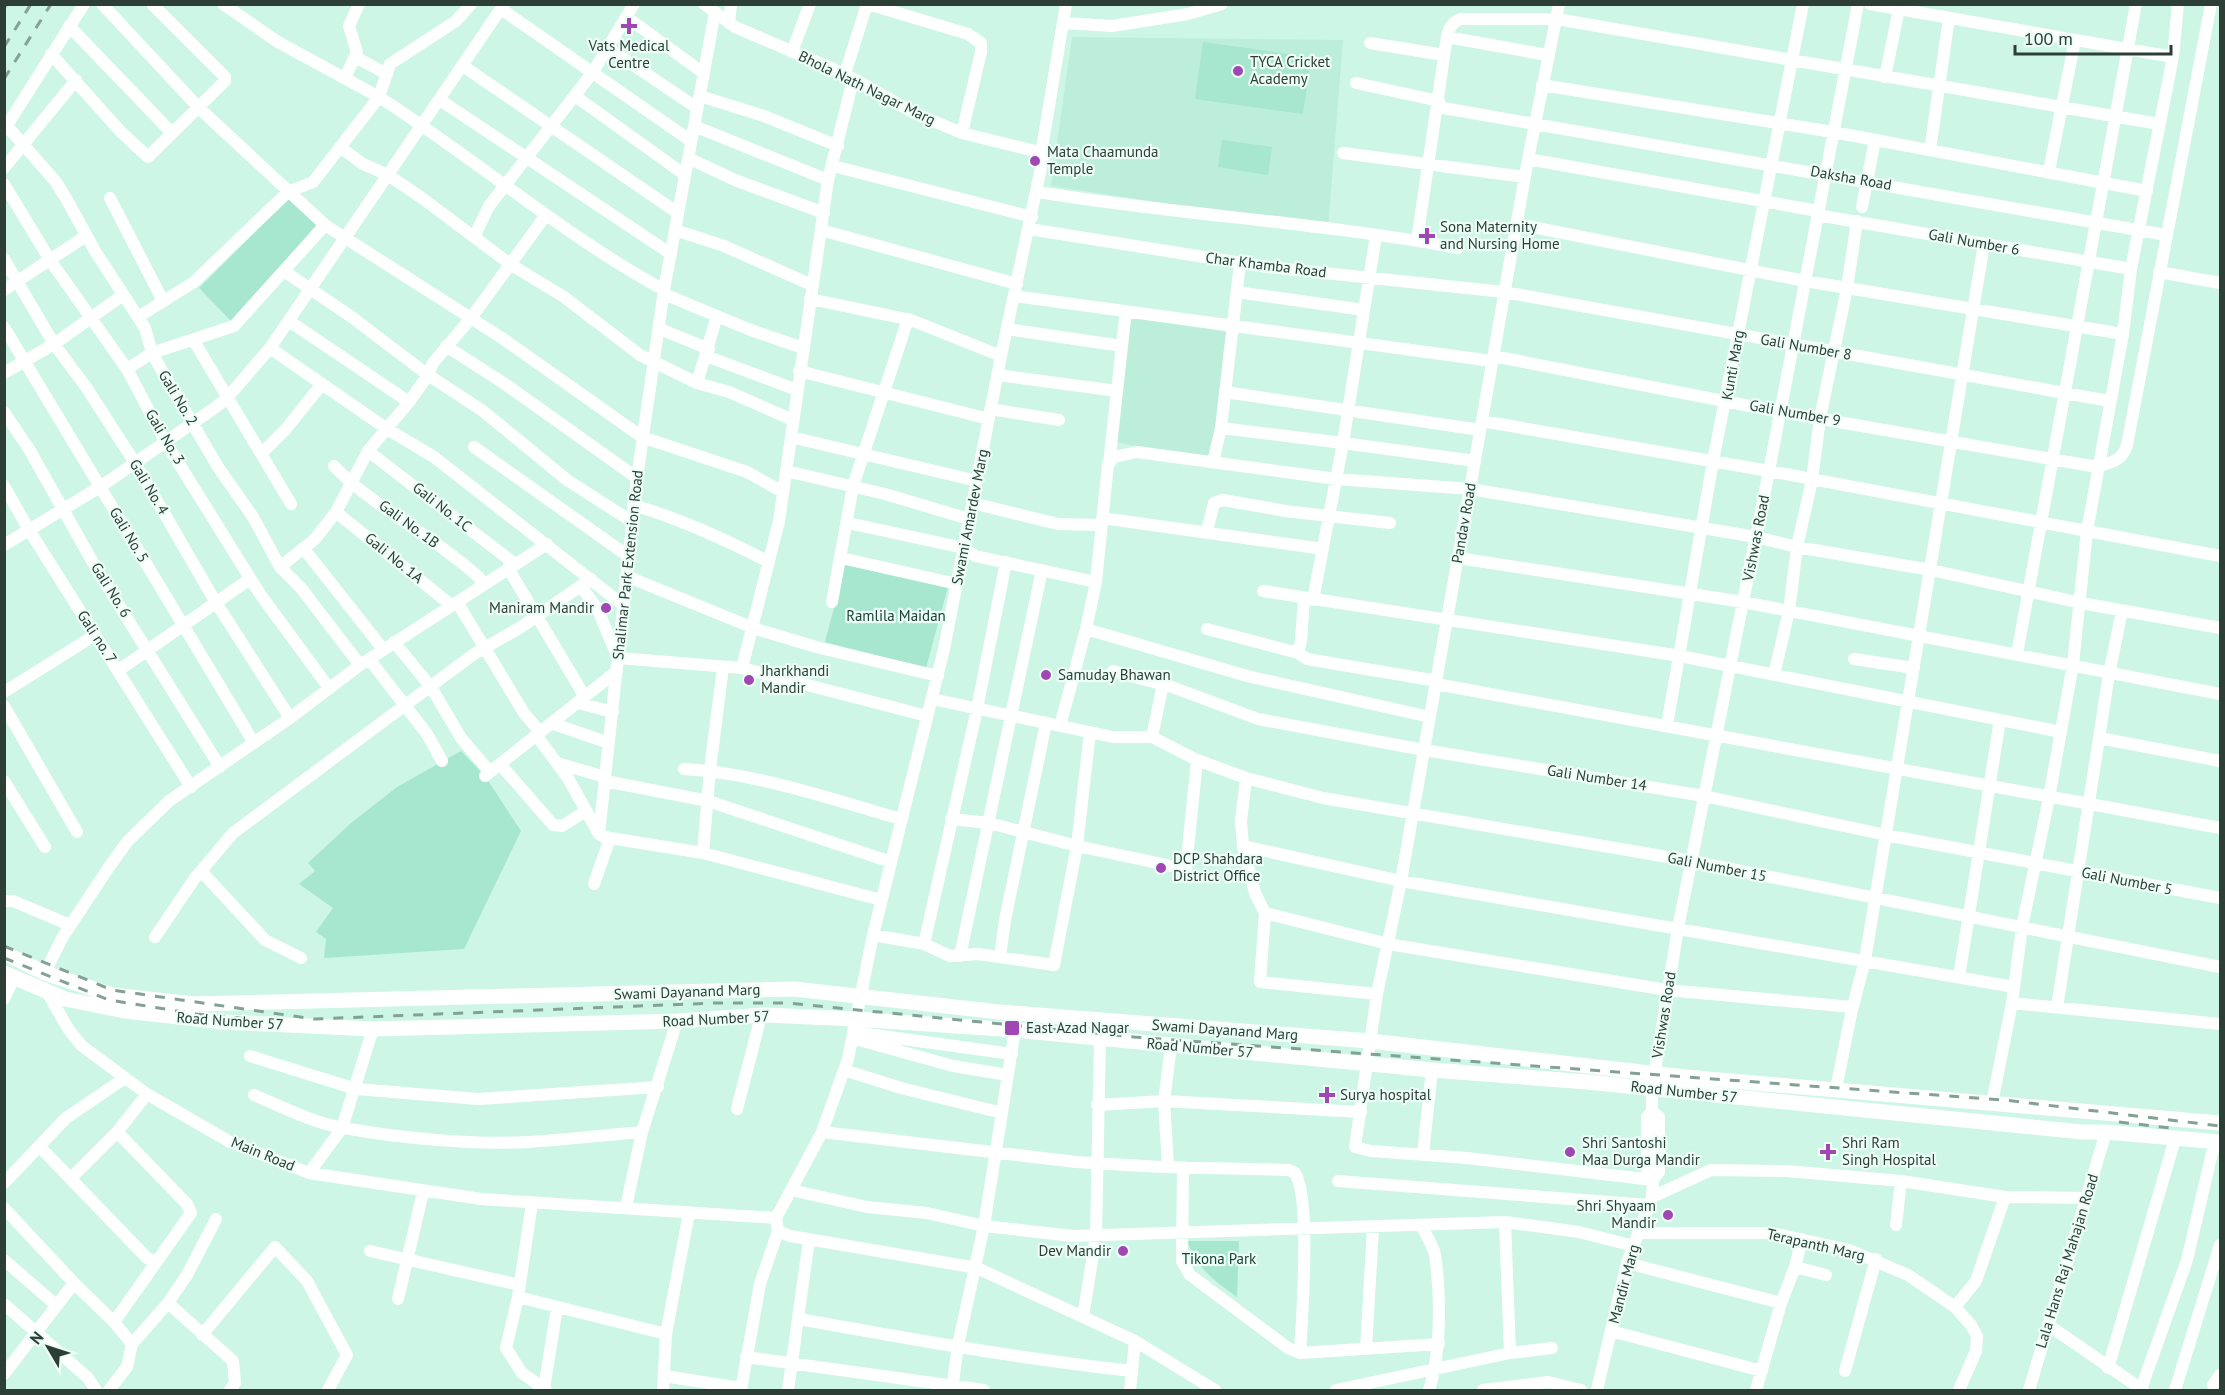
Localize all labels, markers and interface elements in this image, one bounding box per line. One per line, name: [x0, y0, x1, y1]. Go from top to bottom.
marker: Vats Medical Centre: [620, 17, 638, 35]
scale bar: [2015, 18, 2171, 56]
text: 100 m: [2024, 27, 2073, 50]
place label: Vats Medical Centre: [588, 36, 670, 72]
street label: Bhola Nath Nagar Marg: [796, 46, 939, 129]
place label: TYCA Cricket Academy: [1250, 52, 1330, 88]
marker: TYCA Cricket Academy: [1231, 64, 1245, 78]
place label: Mata Chaamunda Temple: [1047, 142, 1158, 178]
marker: Mata Chaamunda Temple: [1028, 154, 1042, 168]
street label: Daksha Road: [1809, 161, 1893, 194]
place label: Sona Maternity and Nursing Home: [1440, 217, 1560, 253]
street label: Gali Number 6: [1927, 224, 2021, 259]
marker: Sona Maternity and Nursing Home: [1418, 227, 1436, 245]
street label: Char Khamba Road: [1205, 248, 1328, 281]
street label: Kunti Marg: [1717, 329, 1748, 401]
street label: Gali Number 8: [1759, 329, 1853, 364]
street label: Gali No. 2: [155, 367, 202, 429]
street label: Gali Number 9: [1748, 395, 1842, 430]
street label: Gali No. 3: [142, 406, 189, 468]
street label: Swami Amardev Marg: [947, 447, 992, 587]
street label: Gali No. 4: [126, 456, 173, 518]
street label: Shalimar Park Extension Road: [608, 469, 647, 661]
street label: Gali No. 1C: [409, 478, 476, 536]
street label: Pandav Road: [1447, 481, 1480, 565]
street label: Vishwas Road: [1738, 493, 1773, 584]
street label: Gali No. 1B: [375, 495, 443, 552]
street label: Gali No. 5: [106, 504, 153, 566]
street label: Gali No. 1A: [361, 528, 428, 587]
street label: Gali No. 6: [87, 559, 136, 621]
place label: Maniram Mandir: [489, 598, 594, 617]
marker: Maniram Mandir: [599, 601, 613, 615]
park label: Ramlila Maidan: [846, 606, 946, 625]
street label: Gali no. 7: [73, 607, 122, 667]
place label: Jharkhandi Mandir: [760, 661, 829, 697]
place label: Samuday Bhawan: [1058, 665, 1171, 684]
marker: Samuday Bhawan: [1039, 668, 1053, 682]
marker: Jharkhandi Mandir: [742, 673, 756, 687]
street label: Gali Number 14: [1546, 760, 1648, 795]
street label: Gali Number 15: [1666, 848, 1768, 885]
place label: DCP Shahdara District Office: [1173, 849, 1263, 885]
marker: DCP Shahdara District Office: [1154, 861, 1168, 875]
street label: Gali Number 5: [2080, 862, 2174, 899]
street label: Vishwas Road: [1647, 970, 1680, 1061]
street label: Swami Dayanand Marg: [613, 979, 761, 1004]
street label: Road Number 57: [662, 1006, 770, 1031]
street label: Road Number 57: [176, 1007, 284, 1034]
street label: Swami Dayanand Marg: [1151, 1015, 1299, 1044]
place label: East Azad Nagar: [1026, 1018, 1129, 1037]
marker: East Azad Nagar: [1003, 1019, 1021, 1037]
street label: Road Number 57: [1146, 1033, 1254, 1062]
street label: Road Number 57: [1630, 1076, 1738, 1107]
place label: Surya hospital: [1340, 1085, 1432, 1104]
marker: Surya hospital: [1318, 1086, 1336, 1104]
street label: Main Road: [228, 1132, 298, 1175]
place label: Shri Santoshi Maa Durga Mandir: [1582, 1133, 1700, 1169]
place label: Shri Ram Singh Hospital: [1842, 1133, 1937, 1169]
marker: Shri Ram Singh Hospital: [1819, 1143, 1837, 1161]
marker: Shri Santoshi Maa Durga Mandir: [1563, 1145, 1577, 1159]
street label: Lala Hans Raj Mahajan Road: [2031, 1171, 2102, 1350]
place label: Shri Shyaam Mandir: [1576, 1196, 1656, 1232]
marker: Shri Shyaam Mandir: [1661, 1208, 1675, 1222]
street label: Terapanth Marg: [1765, 1224, 1867, 1265]
place label: Dev Mandir: [1039, 1241, 1111, 1260]
street label: Mandir Marg: [1604, 1242, 1643, 1326]
marker: Dev Mandir: [1116, 1244, 1130, 1258]
park label: Tikona Park: [1182, 1249, 1257, 1268]
north arrow: [18, 1317, 78, 1377]
text: N: [25, 1327, 47, 1348]

